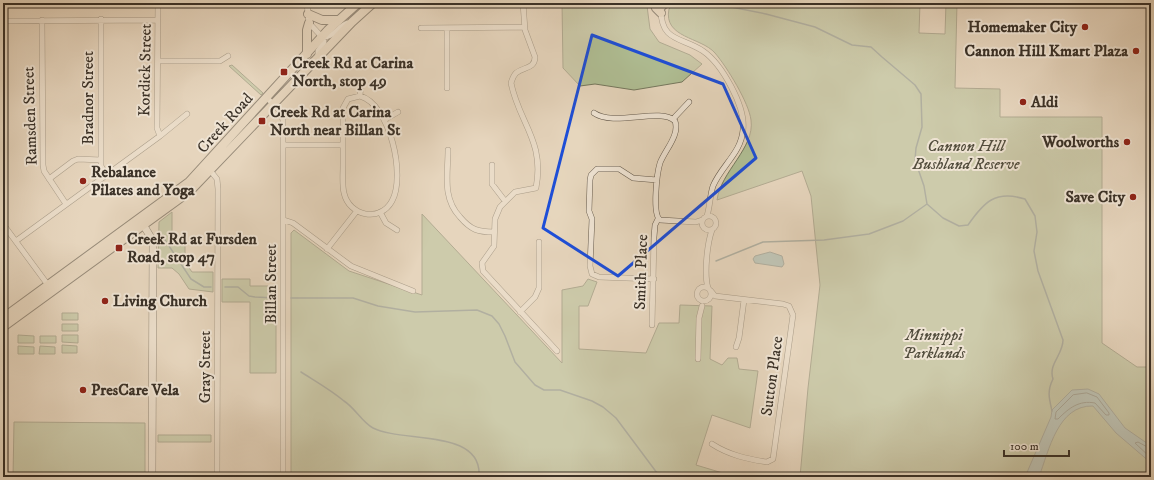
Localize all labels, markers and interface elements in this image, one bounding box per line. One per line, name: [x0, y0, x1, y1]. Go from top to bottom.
place label: Homemaker City: [967, 17, 1077, 37]
marker: Homemaker City: [1080, 22, 1090, 32]
street label: Kordick Street: [134, 23, 156, 117]
place label: Cannon Hill Kmart Plaza: [965, 41, 1129, 61]
marker: Cannon Hill Kmart Plaza: [1131, 46, 1141, 56]
street label: Bradnor Street: [78, 51, 98, 145]
place label: Creek Rd at Carina North, stop 49: [292, 53, 414, 91]
street label: Ramsden Street: [18, 66, 42, 166]
marker: Creek Rd at Carina North, stop 49: [279, 67, 289, 77]
street label: Creek Road: [193, 89, 257, 157]
place label: Aldi: [1030, 92, 1058, 112]
marker: Aldi: [1018, 97, 1028, 107]
place label: Creek Rd at Carina North near Billan St: [270, 102, 401, 140]
marker: Creek Rd at Carina North near Billan St: [257, 116, 267, 126]
place label: Woolworths: [1041, 132, 1120, 152]
park label: Cannon Hill Bushland Reserve: [912, 136, 1020, 174]
marker: Woolworths: [1122, 137, 1132, 147]
place label: Rebalance Pilates and Yoga: [91, 162, 196, 200]
marker: Rebalance Pilates and Yoga: [78, 176, 88, 186]
place label: Save City: [1065, 187, 1125, 207]
marker: Save City: [1128, 192, 1138, 202]
place label: Creek Rd at Fursden Road, stop 47: [127, 229, 258, 267]
street label: Smith Place: [630, 233, 652, 310]
marker: Creek Rd at Fursden Road, stop 47: [114, 243, 124, 253]
street label: Billan Street: [261, 244, 281, 324]
place label: Living Church: [113, 291, 208, 311]
marker: Living Church: [100, 296, 110, 306]
park label: Minnippi Parklands: [903, 325, 966, 363]
street label: Gray Street: [195, 331, 215, 403]
street label: Sutton Place: [757, 334, 788, 417]
place label: PresCare Vela: [91, 380, 180, 400]
marker: PresCare Vela: [78, 385, 88, 395]
scale bar: [1004, 432, 1069, 458]
text: 100 m: [1010, 439, 1039, 454]

